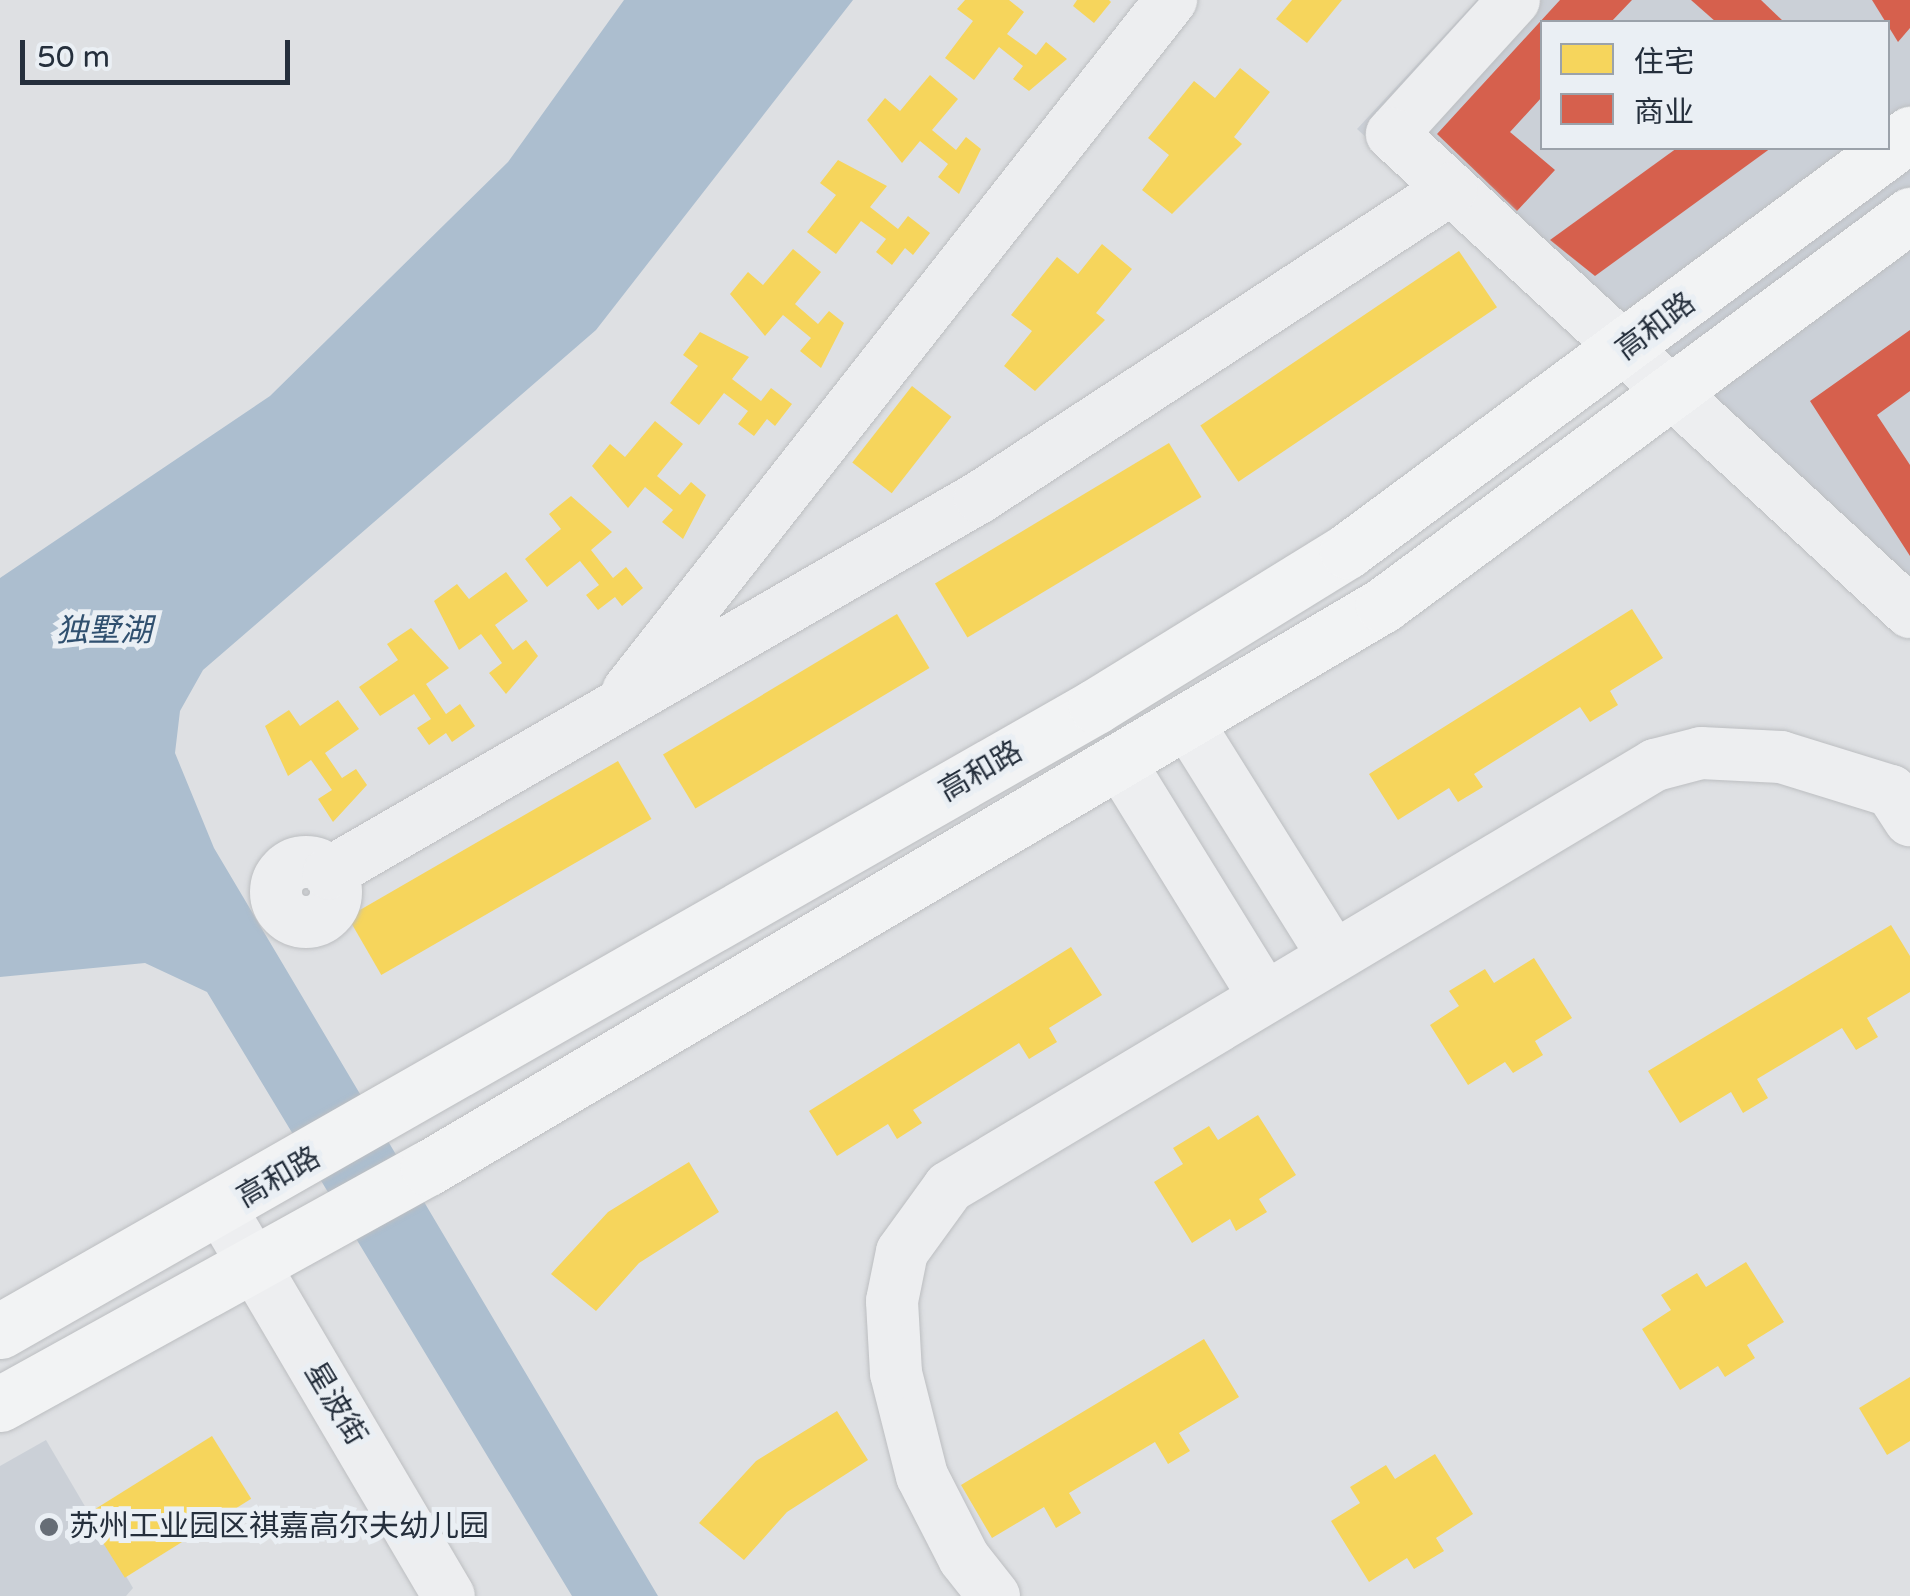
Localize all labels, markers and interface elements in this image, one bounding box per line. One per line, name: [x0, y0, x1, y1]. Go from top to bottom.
scale bar: [25, 20, 295, 82]
legend: [1540, 20, 1890, 150]
text: 50 m: [37, 39, 110, 76]
text: 住宅: [1634, 44, 1694, 81]
text: 商业: [1634, 94, 1694, 131]
street label: 高和路: [1609, 286, 1703, 368]
water label: 独墅湖: [56, 612, 152, 650]
street label: 高和路: [933, 734, 1029, 810]
street label: 高和路: [231, 1140, 327, 1216]
street label: 星波街: [296, 1356, 374, 1452]
place label: 苏州工业园区祺嘉高尔夫幼儿园: [69, 1509, 489, 1545]
marker: 苏州工业园区祺嘉高尔夫幼儿园: [38, 1516, 60, 1538]

